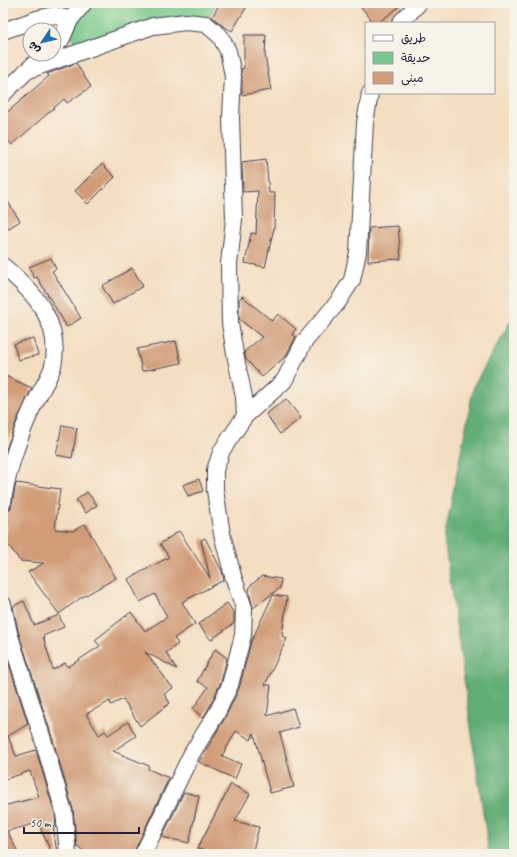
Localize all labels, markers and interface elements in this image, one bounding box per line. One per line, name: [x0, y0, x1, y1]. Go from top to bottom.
north arrow: [22, 22, 62, 62]
legend: [365, 22, 495, 94]
text: طريق: [401, 30, 426, 46]
text: ش: [25, 39, 43, 57]
text: حديقة: [401, 50, 430, 66]
text: مبنى: [401, 70, 424, 86]
scale bar: [24, 809, 139, 835]
text: 50 m: [30, 815, 52, 831]

